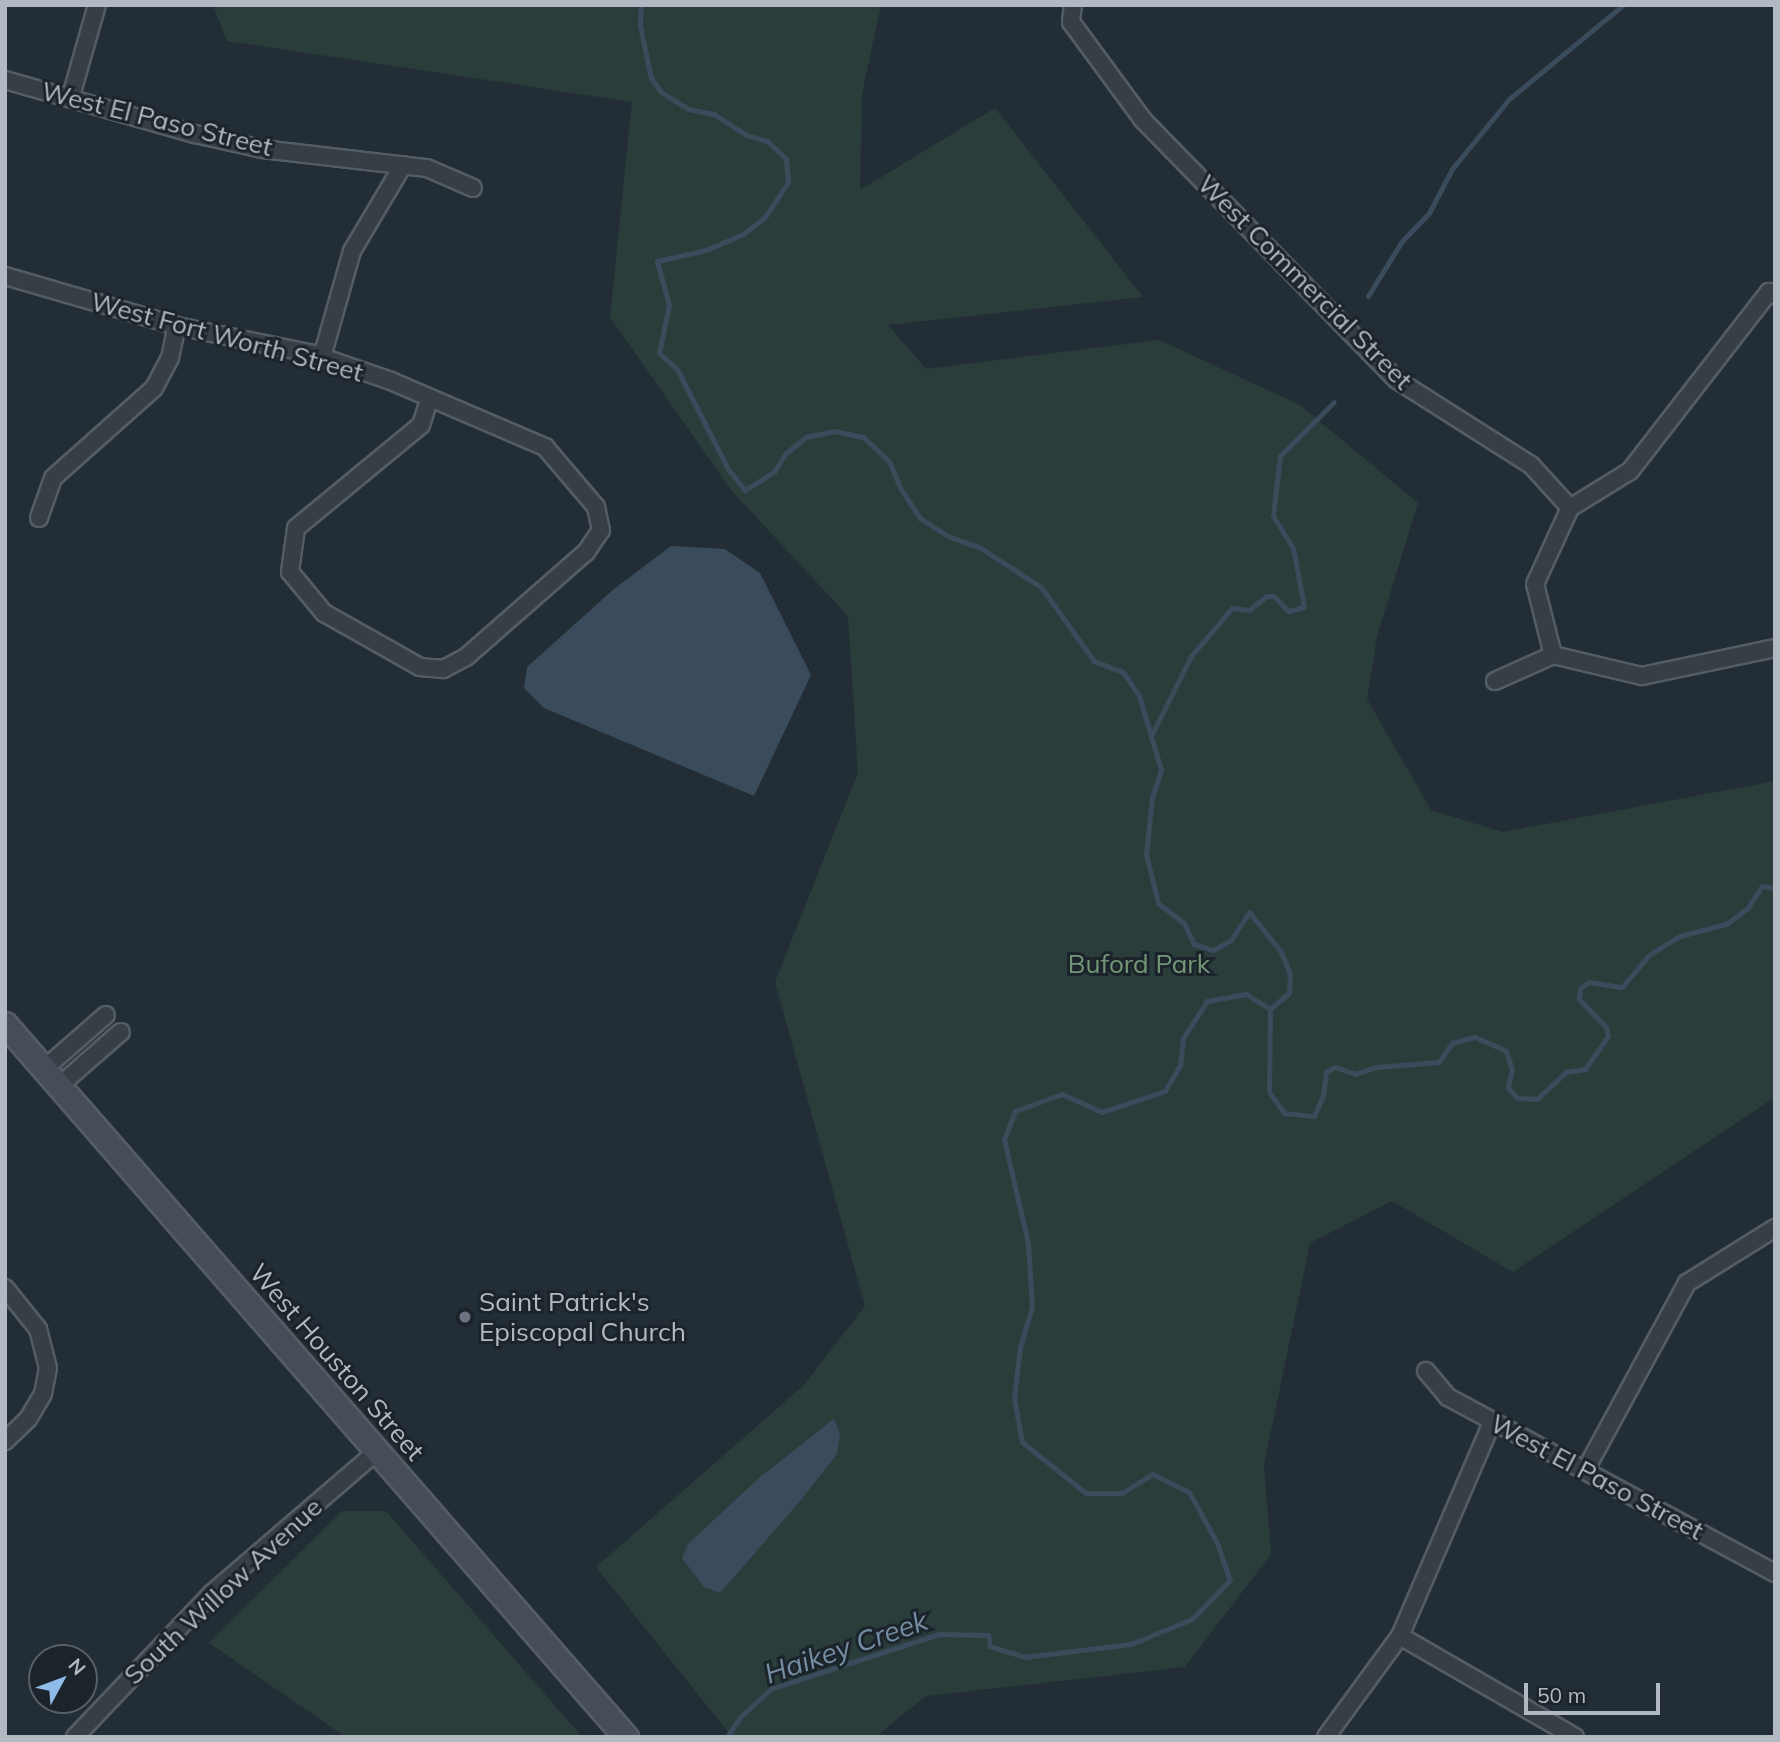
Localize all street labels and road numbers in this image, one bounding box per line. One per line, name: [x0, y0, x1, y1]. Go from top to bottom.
street label: West El Paso Street: [38, 75, 276, 163]
street label: West Commercial Street: [1191, 168, 1419, 396]
street label: West Fort Worth Street: [87, 286, 367, 388]
street label: West Houston Street: [243, 1257, 431, 1467]
street label: West El Paso Street: [1485, 1408, 1709, 1546]
street label: South Willow Avenue: [118, 1491, 328, 1691]

